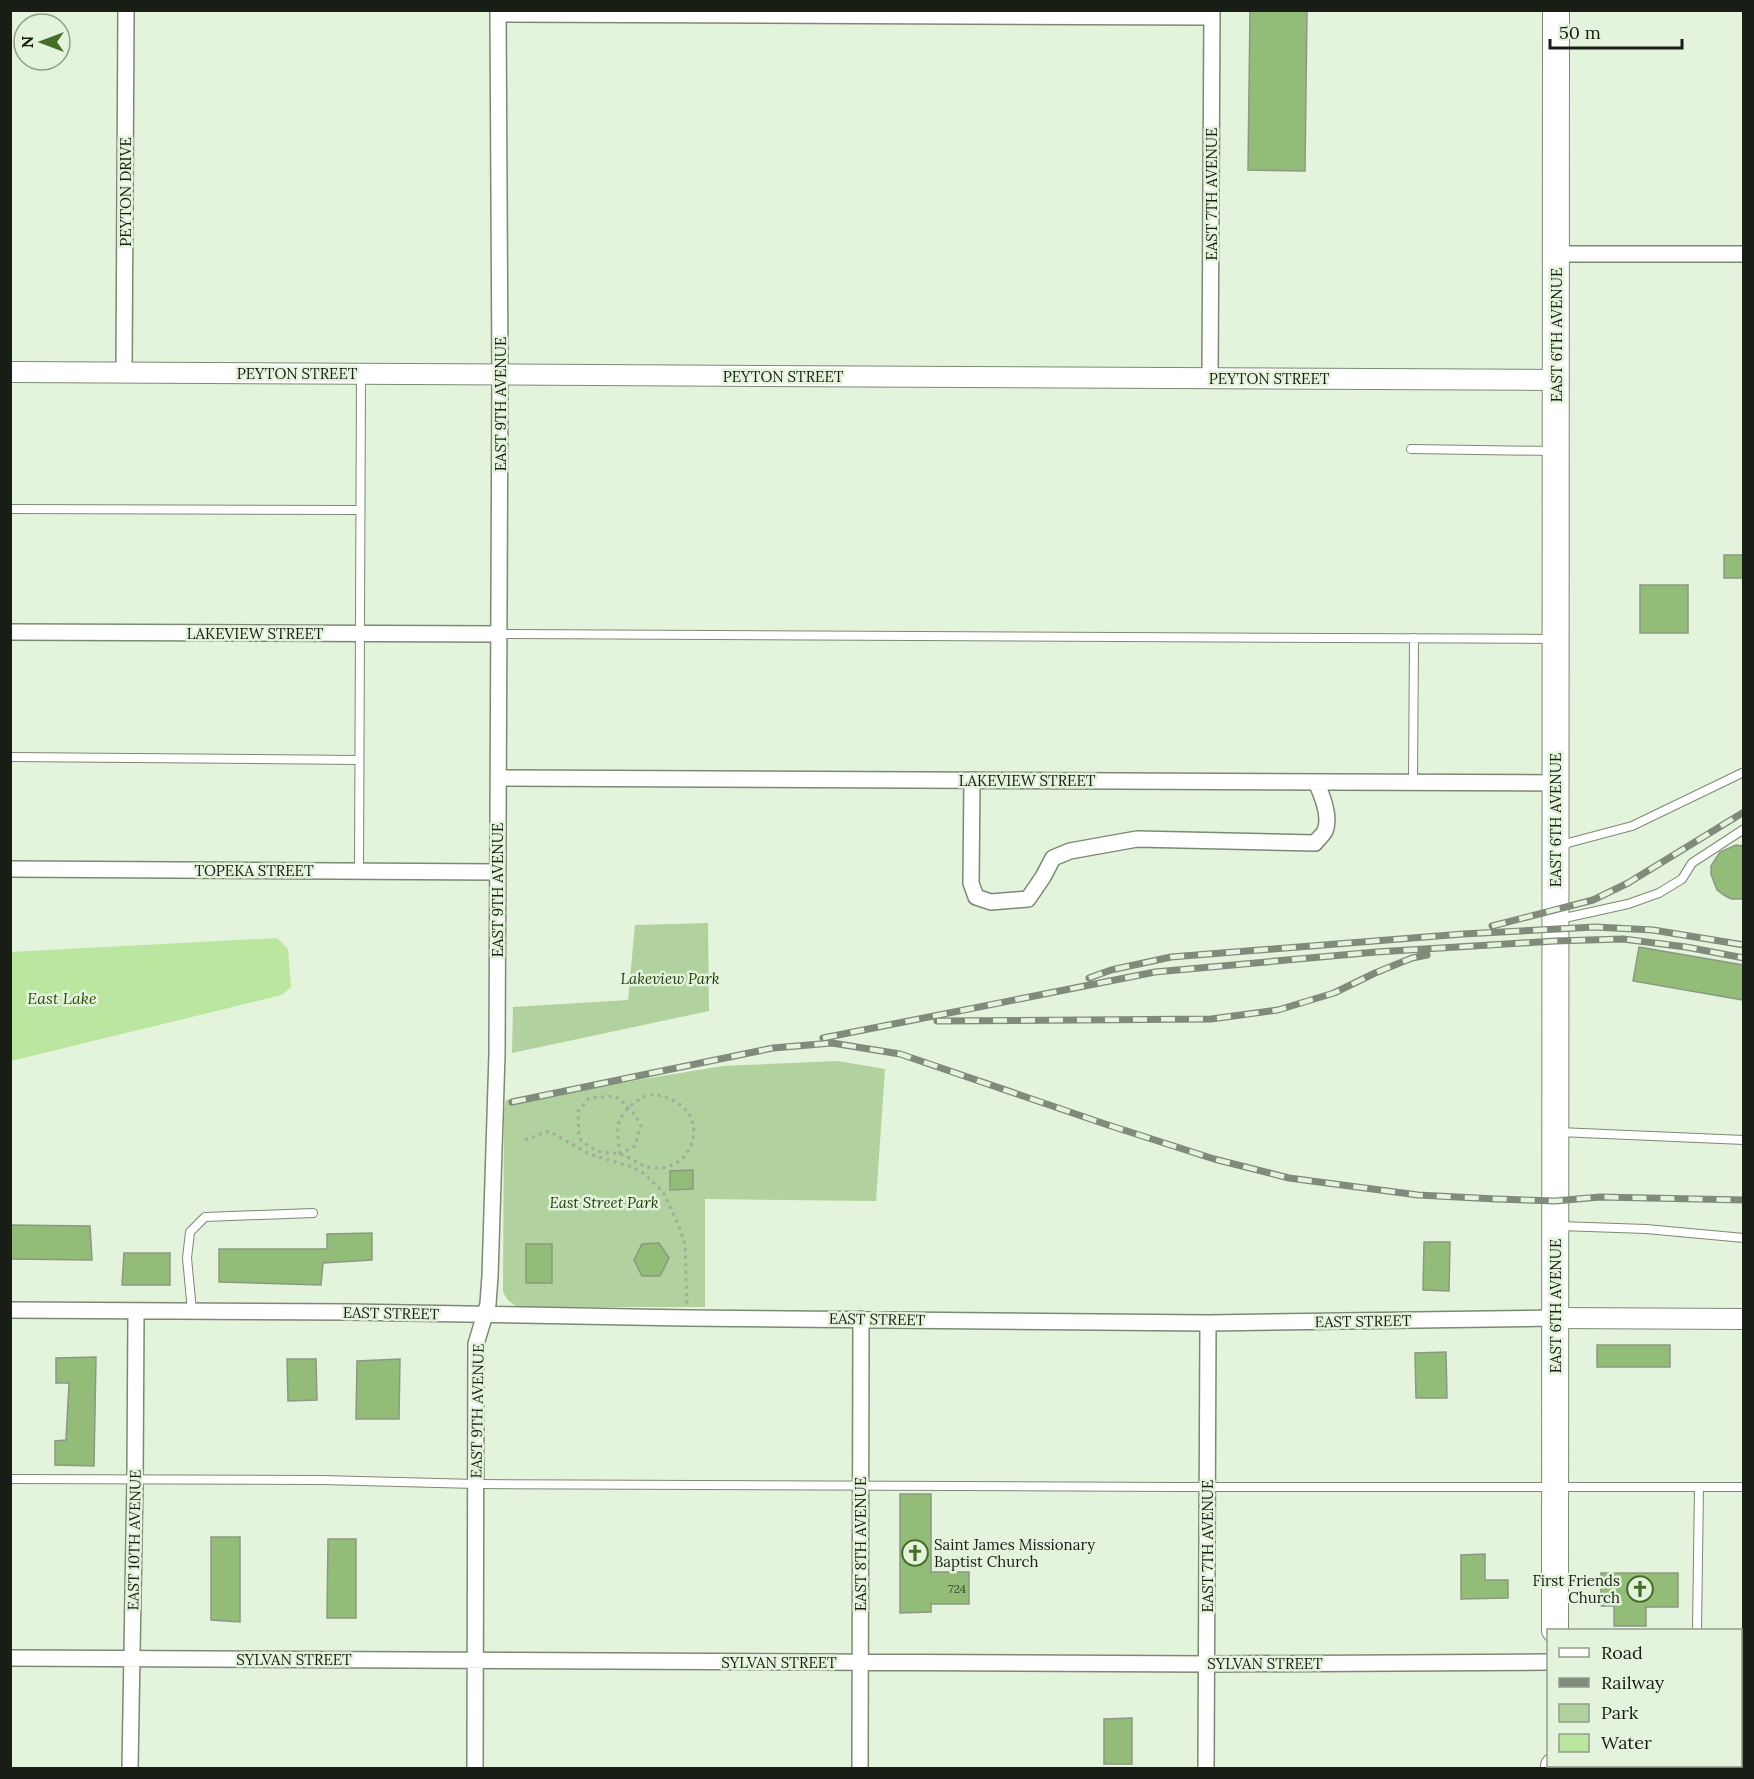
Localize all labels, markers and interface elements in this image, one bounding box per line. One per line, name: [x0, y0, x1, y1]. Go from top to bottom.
north arrow: [12, 12, 72, 72]
scale bar: [1550, 12, 1682, 50]
text: 50 m: [1559, 21, 1601, 44]
text: N: [17, 36, 37, 48]
street label: EAST 7TH AVENUE: [1202, 128, 1221, 260]
street label: PEYTON DRIVE: [116, 137, 135, 247]
street label: EAST 6TH AVENUE: [1547, 268, 1566, 402]
street label: EAST 9TH AVENUE: [491, 337, 510, 471]
street label: PEYTON STREET: [237, 364, 358, 383]
street label: PEYTON STREET: [723, 367, 844, 386]
street label: PEYTON STREET: [1209, 369, 1330, 388]
street label: LAKEVIEW STREET: [187, 624, 324, 643]
street label: EAST 6TH AVENUE: [1546, 753, 1565, 887]
street label: LAKEVIEW STREET: [959, 771, 1096, 790]
street label: EAST 9TH AVENUE: [488, 823, 507, 957]
street label: TOPEKA STREET: [194, 861, 314, 880]
park label: Lakeview Park: [620, 969, 720, 988]
water label: East Lake: [27, 988, 97, 1008]
park label: East Street Park: [549, 1193, 659, 1212]
street label: EAST 6TH AVENUE: [1546, 1239, 1565, 1373]
street label: EAST STREET: [343, 1303, 440, 1323]
street label: EAST STREET: [829, 1309, 926, 1329]
street label: EAST STREET: [1315, 1311, 1412, 1331]
street label: EAST 9TH AVENUE: [466, 1344, 488, 1478]
street label: EAST 10TH AVENUE: [123, 1469, 145, 1611]
street label: EAST 8TH AVENUE: [851, 1477, 870, 1611]
street label: EAST 7TH AVENUE: [1198, 1480, 1217, 1612]
place label: Saint James Missionary Baptist Church: [934, 1535, 1095, 1571]
church icon: Saint James Missionary Baptist Church: [900, 1538, 930, 1568]
place label: First Friends Church: [1533, 1571, 1620, 1607]
church icon: First Friends Church: [1625, 1574, 1655, 1604]
house number: 724: [948, 1581, 967, 1596]
legend: [1547, 1629, 1742, 1767]
text: Road: [1601, 1641, 1643, 1664]
street label: SYLVAN STREET: [236, 1650, 352, 1669]
street label: SYLVAN STREET: [721, 1653, 837, 1672]
street label: SYLVAN STREET: [1207, 1654, 1323, 1673]
text: Railway: [1601, 1671, 1665, 1694]
text: Park: [1601, 1701, 1639, 1724]
text: Water: [1601, 1731, 1652, 1754]

